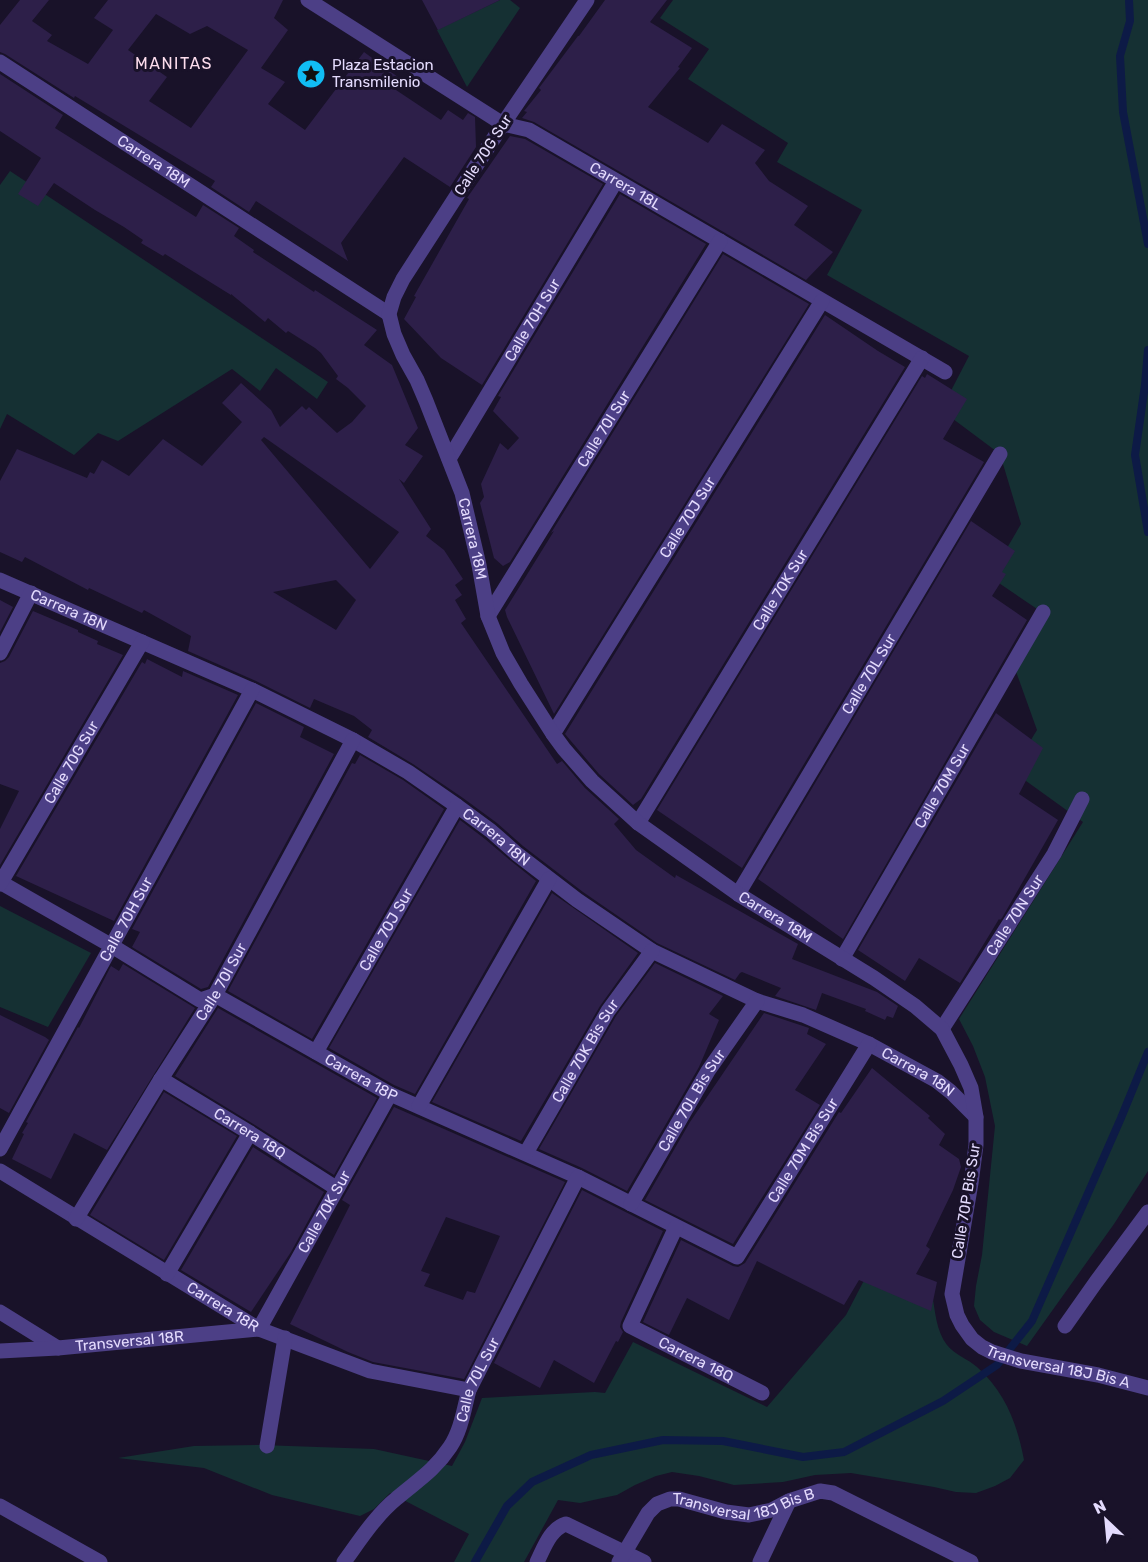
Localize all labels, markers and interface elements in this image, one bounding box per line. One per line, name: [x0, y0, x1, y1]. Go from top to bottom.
district label: MANITAS: [135, 54, 213, 73]
place label: Plaza Estacion Transmilenio: [332, 56, 434, 91]
place icon: Plaza Estacion Transmilenio: [295, 58, 327, 90]
street label: Calle 70G Sur: [450, 111, 516, 199]
street label: Carrera 18M: [114, 131, 193, 192]
street label: Carrera 18L: [586, 158, 665, 214]
street label: Calle 70H Sur: [501, 275, 564, 365]
street label: Calle 70I Sur: [573, 387, 634, 471]
street label: Calle 70J Sur: [656, 473, 720, 561]
street label: Carrera 18M: [454, 496, 490, 581]
street label: Calle 70K Sur: [749, 546, 812, 634]
street label: Carrera 18N: [28, 585, 110, 635]
street label: Calle 70L Sur: [838, 630, 900, 718]
street label: Calle 70G Sur: [40, 718, 103, 807]
street label: Calle 70M Sur: [911, 740, 974, 831]
street label: Carrera 18N: [459, 804, 534, 870]
street label: Calle 70N Sur: [982, 871, 1048, 959]
street label: Calle 70H Sur: [96, 874, 157, 965]
street label: Calle 70J Sur: [355, 885, 417, 974]
street label: Carrera 18M: [735, 888, 816, 947]
street label: Calle 70I Sur: [192, 940, 251, 1024]
street label: Calle 70K Bis Sur: [548, 996, 623, 1106]
street label: Carrera 18N: [878, 1043, 958, 1100]
street label: Calle 70L Bis Sur: [654, 1046, 729, 1155]
street label: Carrera 18P: [321, 1050, 401, 1105]
street label: Calle 70M Bis Sur: [764, 1095, 842, 1206]
street label: Carrera 18Q: [210, 1104, 289, 1163]
street label: Calle 70P Bis Sur: [948, 1142, 984, 1260]
street label: Calle 70K Sur: [294, 1167, 355, 1256]
street label: Carrera 18R: [183, 1278, 262, 1336]
street label: Transversal 18R: [74, 1327, 185, 1355]
street label: Carrera 18Q: [655, 1333, 736, 1386]
street label: Calle 70L Sur: [452, 1334, 503, 1424]
street label: Transversal 18J Bis A: [983, 1341, 1132, 1392]
street label: Transversal 18J Bis B: [673, 1484, 817, 1524]
north arrow: [1076, 1490, 1136, 1550]
text: N: [1090, 1496, 1109, 1518]

